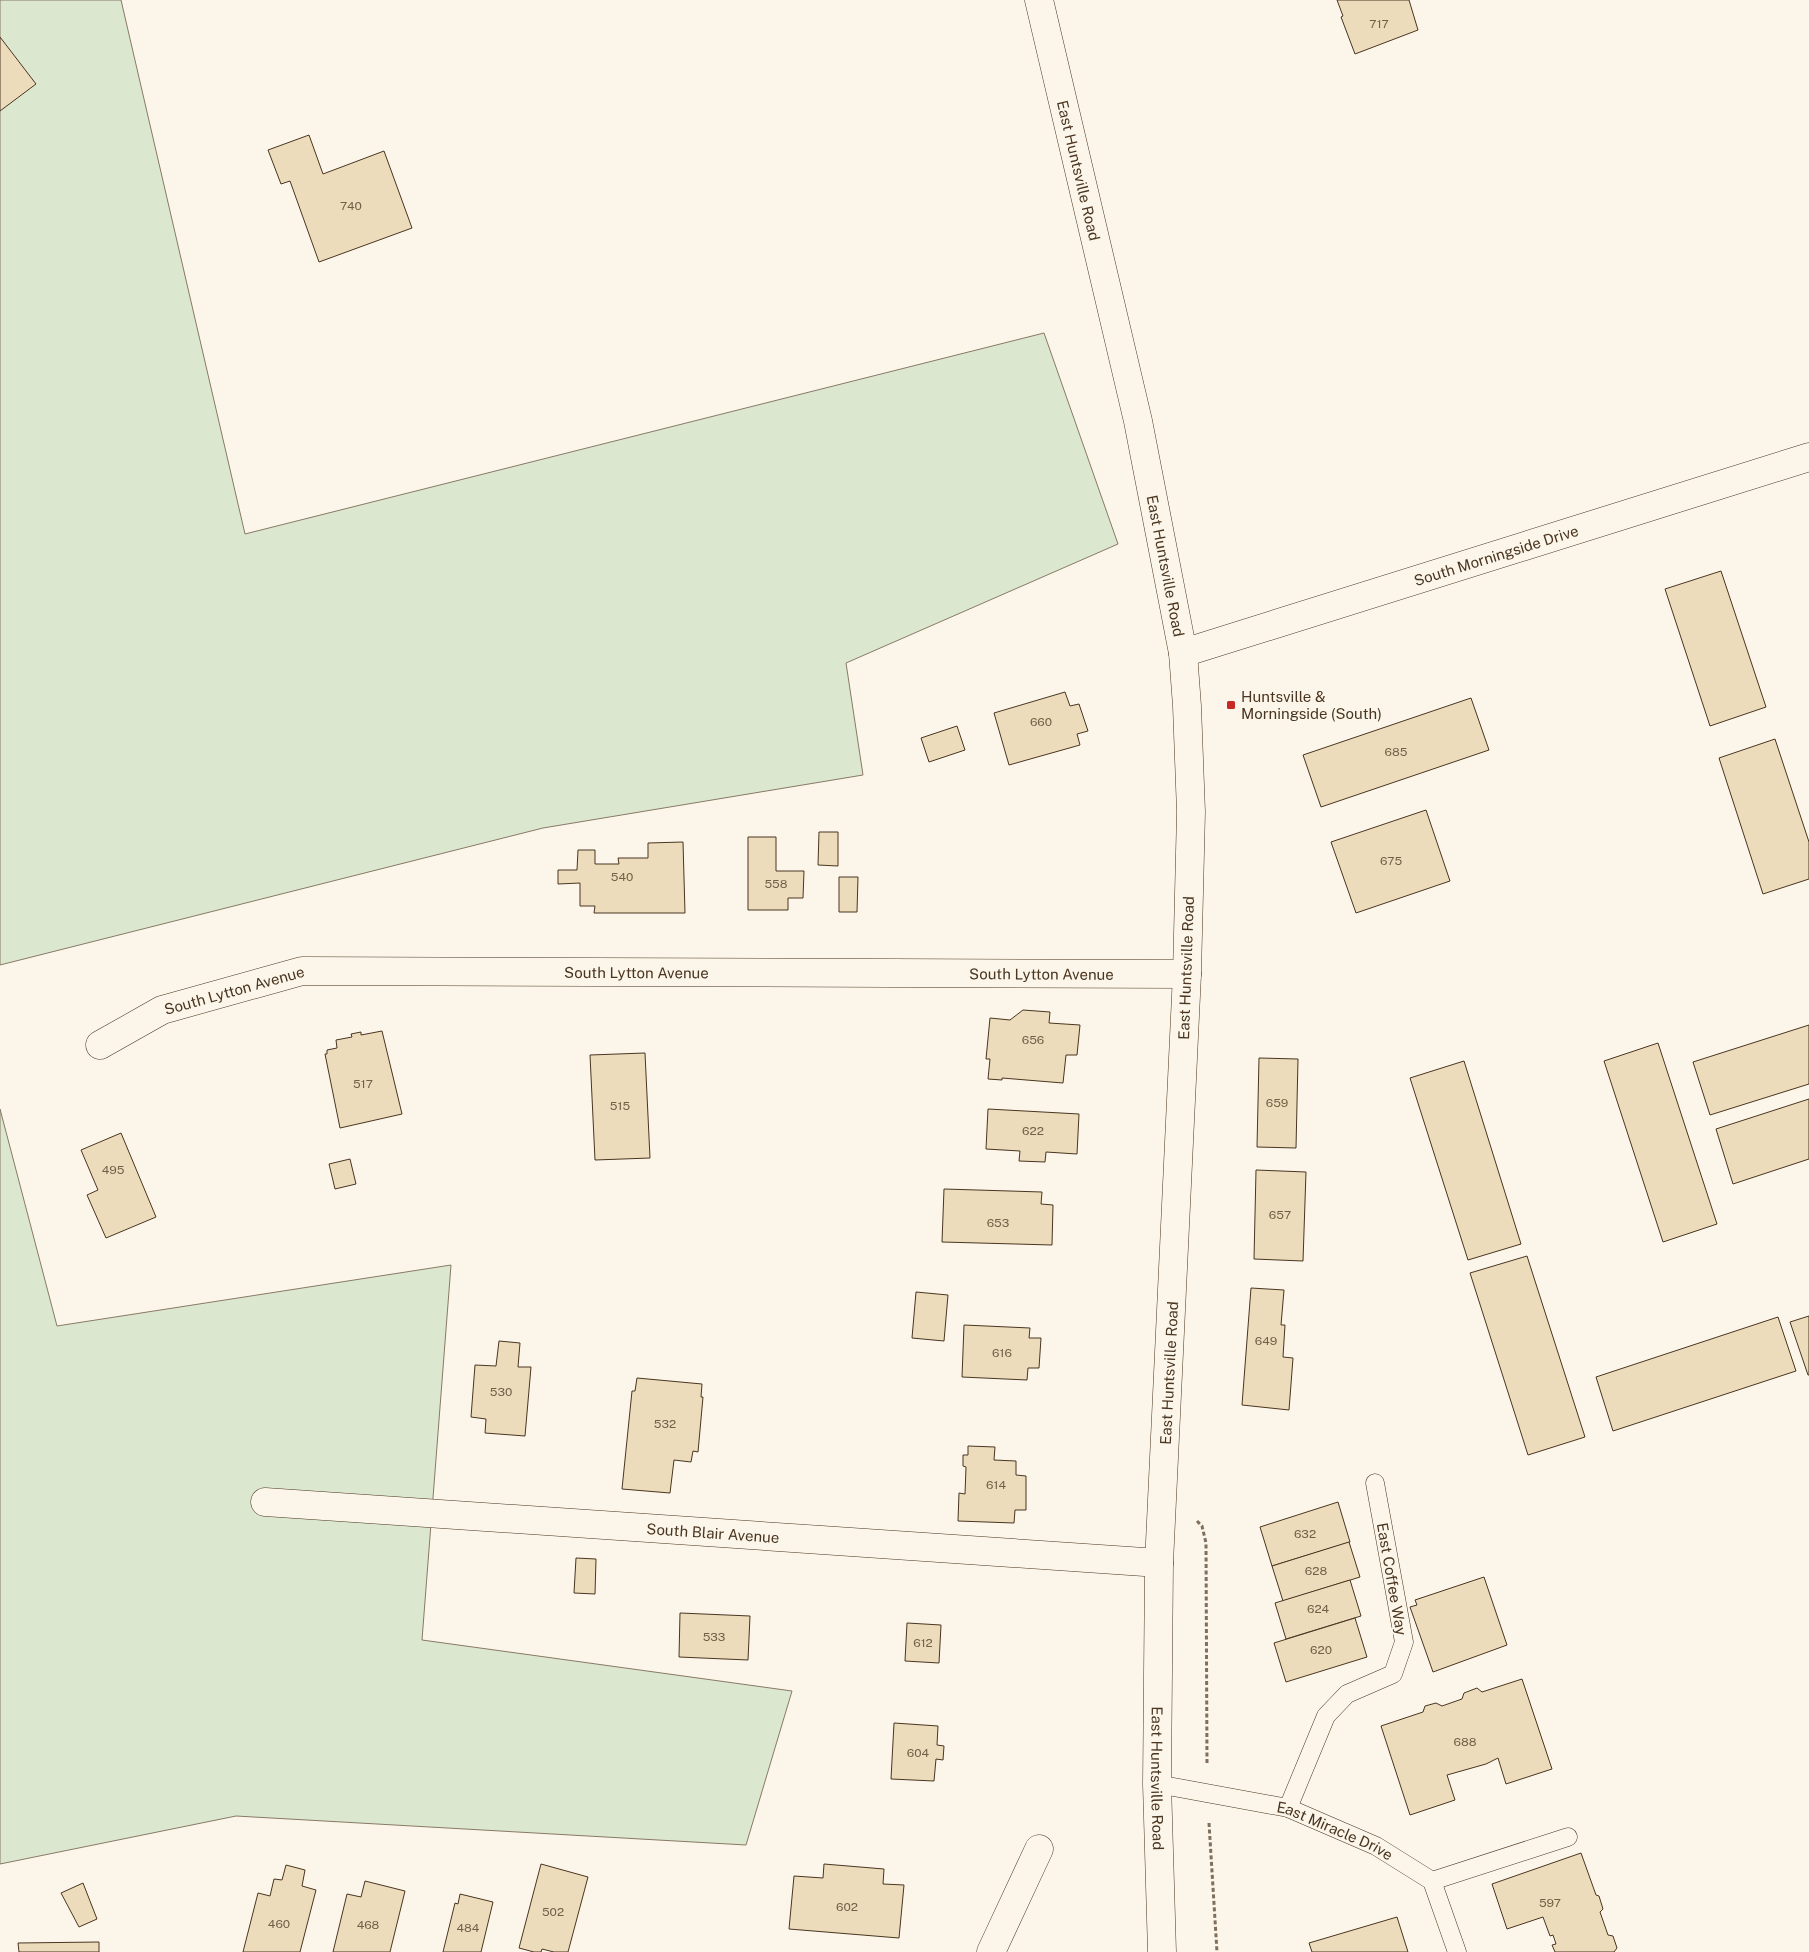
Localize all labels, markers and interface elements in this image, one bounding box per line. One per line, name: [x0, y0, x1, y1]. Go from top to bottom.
house number: 717: [1369, 17, 1389, 31]
street label: East Huntsville Road: [1054, 98, 1104, 242]
house number: 740: [340, 199, 362, 213]
street label: East Huntsville Road: [1144, 494, 1188, 638]
street label: South Morningside Drive: [1412, 521, 1580, 589]
place label: Huntsville & Morningside (South): [1241, 688, 1382, 722]
marker: Huntsville & Morningside (South): [1225, 699, 1237, 711]
house number: 660: [1030, 715, 1052, 729]
house number: 685: [1385, 745, 1408, 759]
house number: 675: [1380, 854, 1402, 868]
house number: 540: [611, 870, 633, 884]
house number: 558: [764, 877, 788, 891]
street label: East Huntsville Road: [1175, 896, 1197, 1040]
street label: South Lytton Avenue: [162, 962, 306, 1018]
street label: South Lytton Avenue: [564, 963, 709, 981]
street label: South Lytton Avenue: [969, 965, 1114, 982]
house number: 656: [1022, 1033, 1044, 1047]
house number: 517: [353, 1077, 373, 1091]
house number: 659: [1266, 1096, 1288, 1110]
house number: 515: [610, 1099, 630, 1113]
house number: 622: [1022, 1124, 1044, 1138]
house number: 495: [102, 1163, 125, 1177]
house number: 657: [1269, 1208, 1291, 1222]
house number: 653: [987, 1216, 1009, 1230]
street label: East Huntsville Road: [1157, 1301, 1181, 1445]
house number: 649: [1255, 1334, 1277, 1348]
house number: 616: [992, 1346, 1012, 1360]
house number: 530: [490, 1385, 512, 1399]
house number: 532: [654, 1417, 676, 1431]
house number: 614: [986, 1478, 1006, 1492]
street label: South Blair Avenue: [646, 1520, 780, 1546]
street label: East Coffee Way: [1374, 1521, 1410, 1637]
house number: 632: [1294, 1527, 1316, 1541]
house number: 628: [1305, 1564, 1327, 1578]
house number: 624: [1307, 1602, 1330, 1616]
house number: 533: [703, 1630, 725, 1644]
house number: 612: [913, 1636, 933, 1650]
house number: 620: [1310, 1643, 1332, 1657]
street label: East Huntsville Road: [1148, 1706, 1167, 1850]
house number: 688: [1454, 1735, 1477, 1749]
house number: 604: [907, 1746, 930, 1760]
street label: East Miracle Drive: [1276, 1798, 1396, 1863]
house number: 597: [1539, 1896, 1561, 1910]
house number: 602: [836, 1900, 858, 1914]
house number: 502: [542, 1905, 564, 1919]
house number: 460: [268, 1917, 290, 1931]
house number: 468: [357, 1918, 380, 1932]
house number: 484: [457, 1921, 480, 1935]

